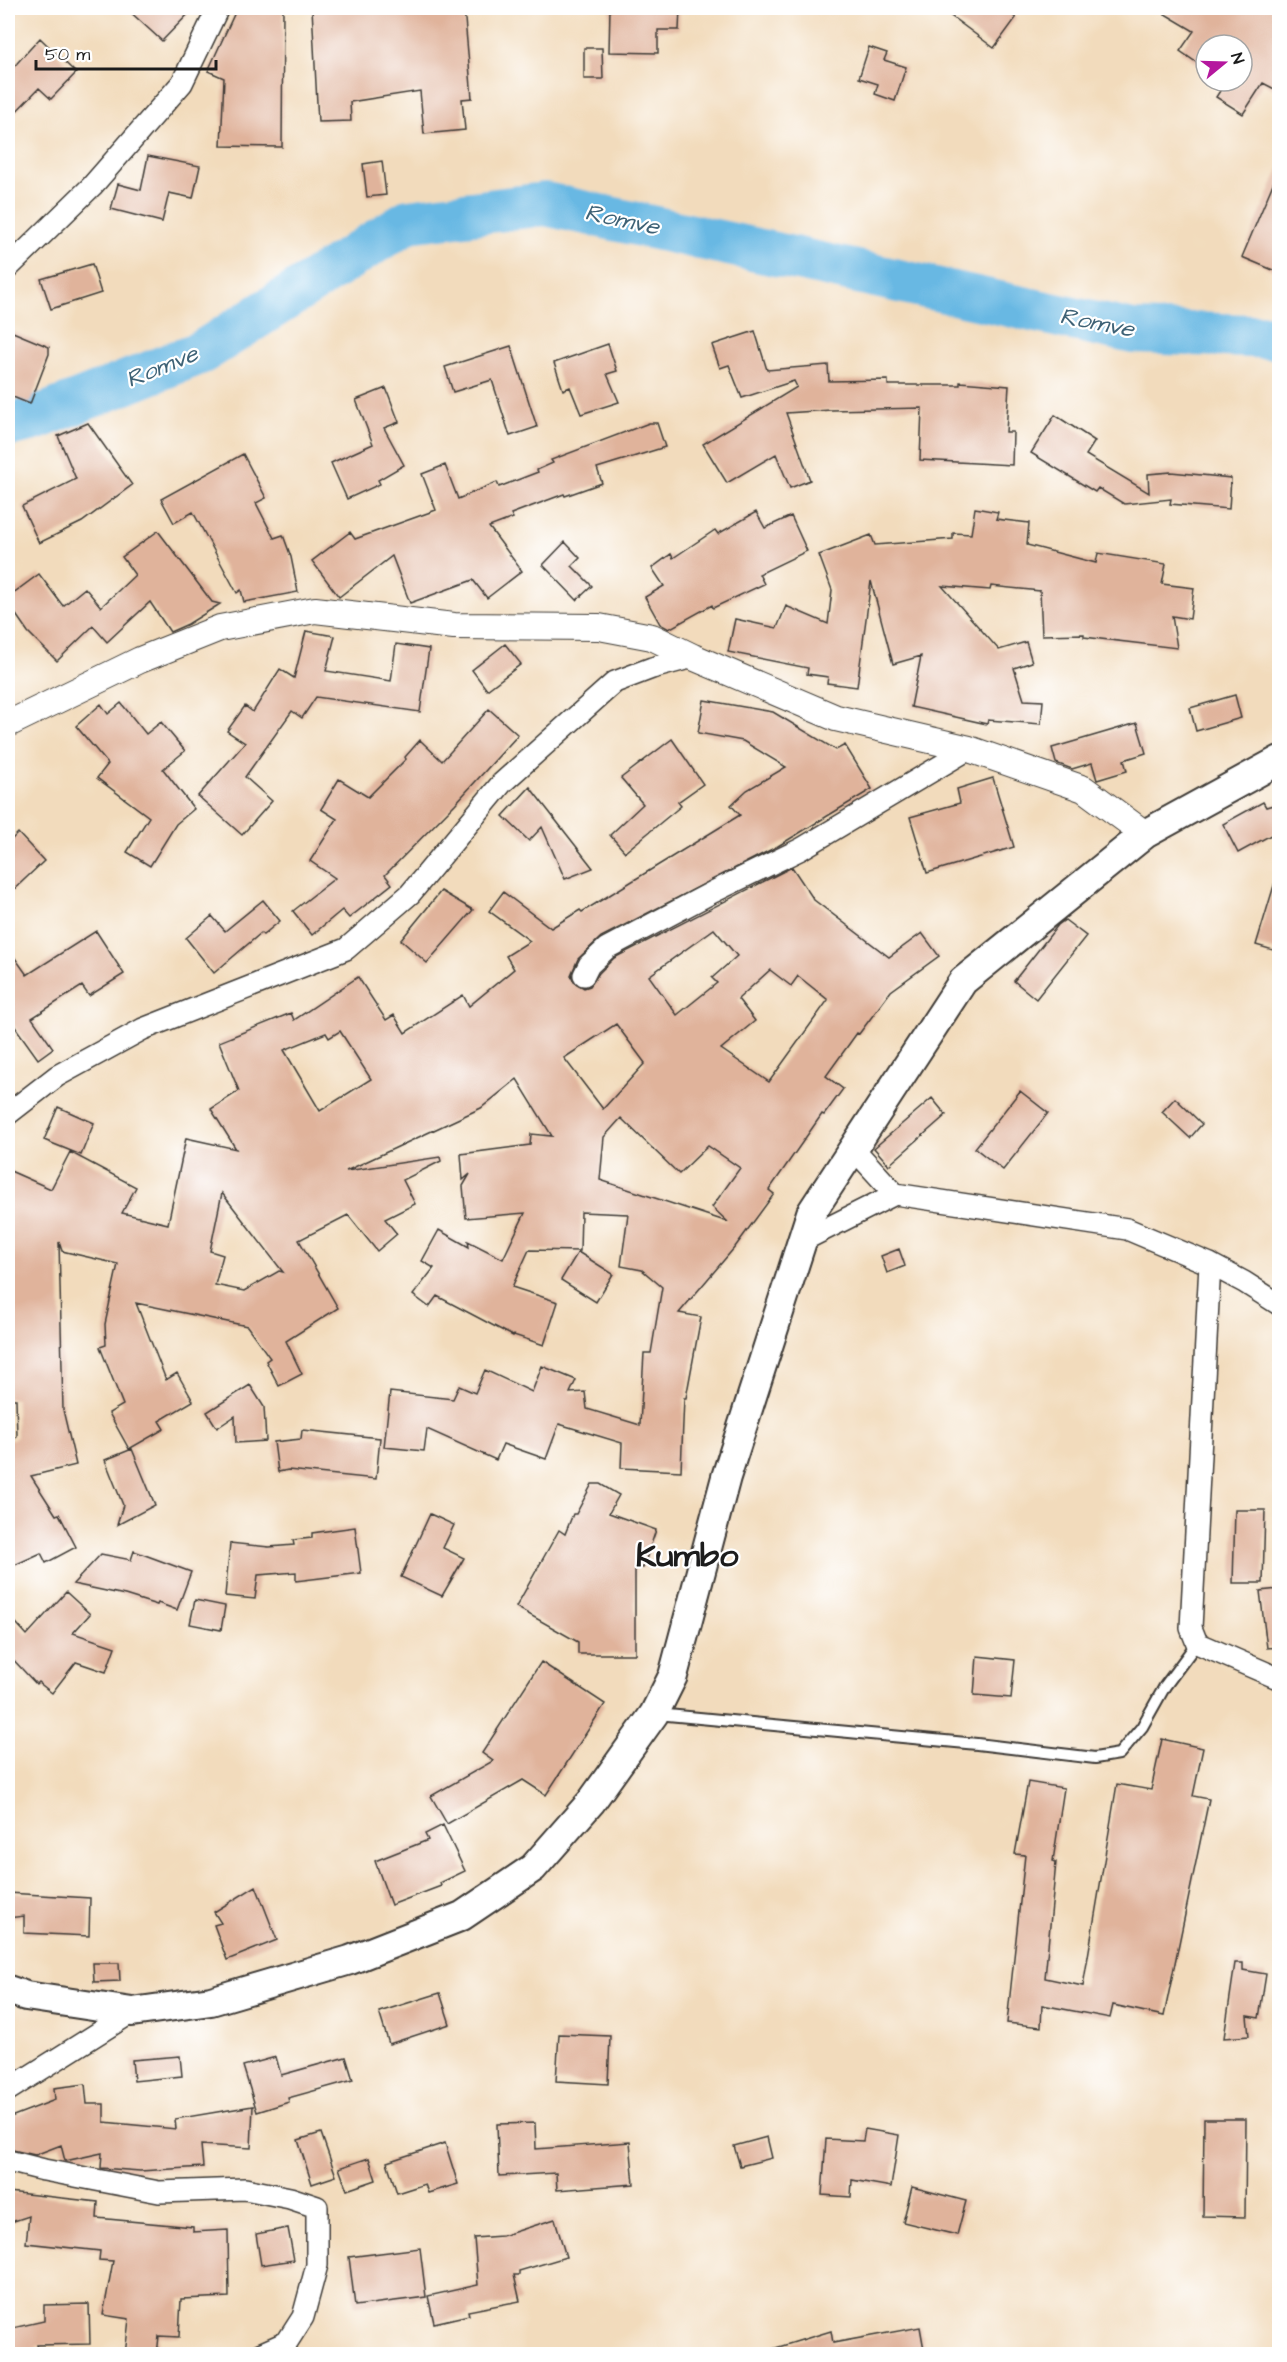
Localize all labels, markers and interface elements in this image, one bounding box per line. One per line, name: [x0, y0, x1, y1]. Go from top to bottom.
scale bar: [36, 33, 216, 71]
north arrow: [1194, 33, 1254, 93]
text: 50 m: [45, 42, 90, 67]
text: N: [1225, 50, 1249, 67]
water label: Romve: [582, 196, 663, 245]
water label: Romve: [1057, 299, 1138, 347]
water label: Romve: [121, 337, 204, 397]
district label: Kumbo: [636, 1532, 739, 1580]

